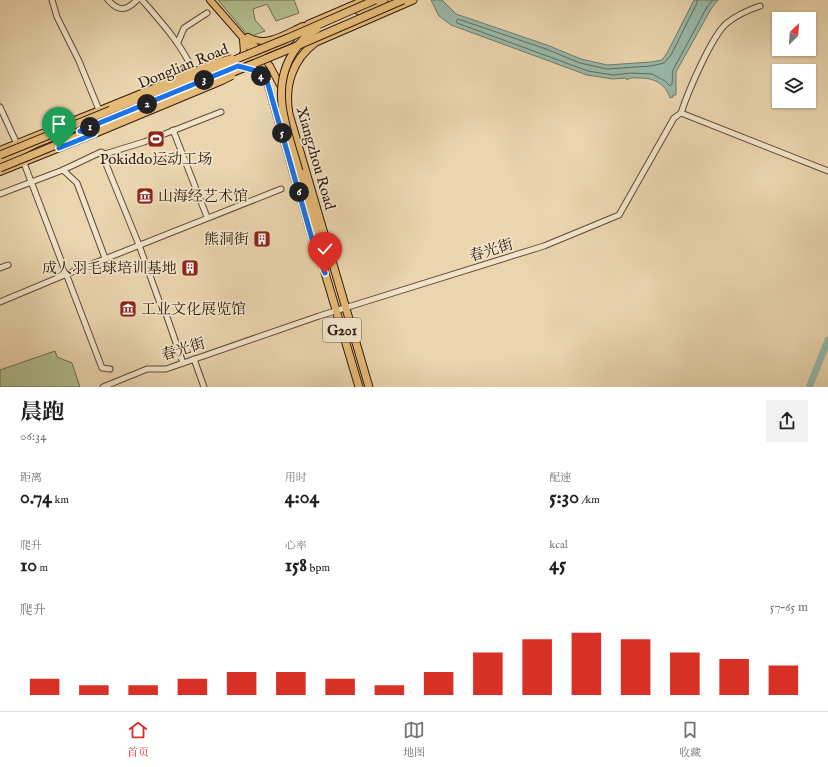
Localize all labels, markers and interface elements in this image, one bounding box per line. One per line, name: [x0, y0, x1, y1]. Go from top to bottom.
north arrow: [772, 12, 816, 56]
map controls: [772, 12, 816, 108]
street label: Donglian Road: [135, 39, 232, 93]
button: layers: [772, 64, 816, 108]
pin: 4: [251, 66, 271, 86]
text: 4: [258, 69, 264, 83]
pin: 3: [194, 70, 214, 90]
text: 3: [202, 73, 206, 87]
pin: 2: [137, 94, 157, 114]
text: 2: [144, 97, 150, 111]
street label: Xiangzhou Road: [292, 104, 340, 213]
pin: [42, 107, 76, 148]
icon: arrive: [48, 113, 70, 135]
pin: 1: [80, 117, 100, 137]
text: 1: [88, 120, 92, 134]
pin: 5: [272, 123, 292, 143]
text: 5: [280, 126, 284, 140]
sports icon: Pokiddo运动工场: [146, 129, 166, 149]
place label: Pokiddo运动工场: [100, 150, 212, 169]
pin: 6: [289, 182, 309, 202]
text: 6: [297, 185, 301, 199]
museum icon: 山海经艺术馆: [135, 186, 155, 206]
place label: 山海经艺术馆: [158, 187, 248, 206]
building icon: 熊洞街: [252, 229, 272, 249]
place label: 熊洞街: [204, 230, 249, 249]
pin: [308, 232, 342, 273]
street label: 春光街: [467, 235, 515, 266]
icon: check: [314, 238, 336, 260]
building icon: 成人羽毛球培训基地: [180, 258, 200, 278]
place label: 成人羽毛球培训基地: [42, 259, 177, 278]
museum icon: 工业文化展览馆: [118, 299, 138, 319]
place label: 工业文化展览馆: [141, 300, 246, 319]
road number: G201: [323, 318, 361, 342]
street label: 春光街: [159, 334, 207, 365]
text: 晨跑: [20, 399, 64, 427]
button: share: [766, 400, 808, 442]
text: 06:34: [20, 428, 47, 445]
text: 距离: [20, 471, 42, 485]
text: 用时: [285, 471, 307, 485]
text: 配速: [549, 471, 571, 485]
text: 0.74: [20, 485, 52, 510]
text: 4:04: [285, 485, 319, 510]
text: 5:30: [549, 485, 579, 510]
text: km: [52, 493, 69, 507]
text: /km: [579, 493, 600, 507]
text: kcal: [549, 538, 568, 552]
text: 爬升: [20, 539, 42, 553]
text: 心率: [285, 539, 307, 553]
text: 45: [549, 552, 566, 577]
text: 10: [20, 553, 37, 578]
text: 158: [285, 553, 307, 578]
text: m: [37, 561, 48, 575]
text: bpm: [307, 561, 330, 575]
text: 57–65 m: [770, 599, 808, 616]
text: 爬升: [20, 602, 46, 619]
tab: 首页: [127, 719, 149, 760]
tab: 地图: [403, 719, 425, 760]
tab: 收藏: [679, 719, 701, 760]

